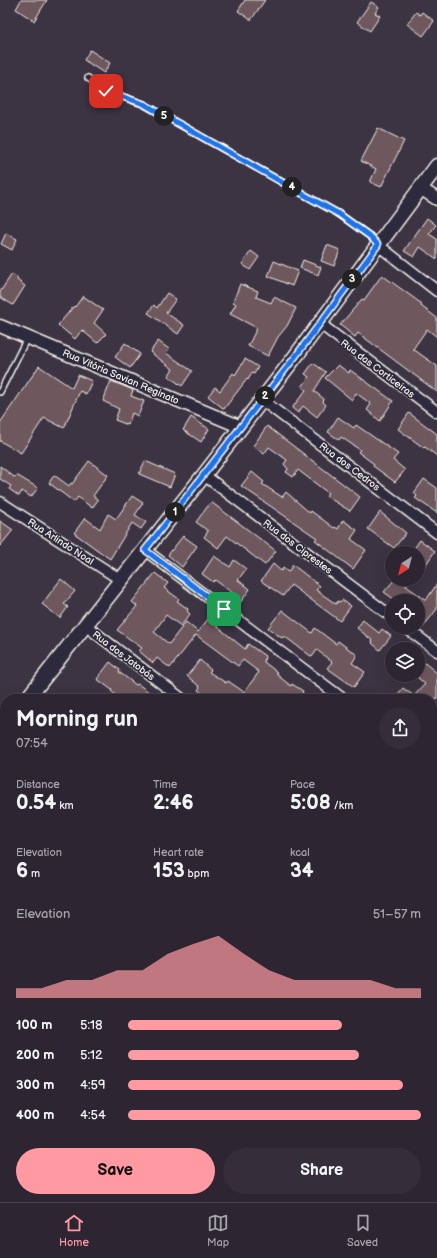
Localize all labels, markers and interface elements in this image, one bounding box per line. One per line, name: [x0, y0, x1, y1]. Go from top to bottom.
pin: [89, 74, 123, 108]
icon: check: [95, 80, 117, 102]
pin: 5: [154, 106, 174, 126]
text: 5: [161, 109, 167, 122]
pin: 4: [282, 177, 302, 197]
text: 4: [289, 180, 295, 193]
pin: 3: [342, 269, 362, 289]
text: 3: [349, 272, 355, 285]
street label: Rua das Corticeiras: [338, 337, 417, 401]
street label: Rua Vitória Savian Reginato: [60, 347, 181, 407]
pin: 2: [255, 386, 275, 406]
text: 2: [262, 389, 268, 402]
street label: Rua dos Cedros: [317, 440, 382, 494]
pin: 1: [165, 502, 185, 522]
text: 1: [173, 505, 177, 518]
street label: Rua Arlindo Noal: [25, 516, 96, 568]
street label: Rua dos Ciprestes: [261, 517, 334, 577]
north arrow: [385, 546, 425, 586]
map controls: [385, 546, 425, 682]
pin: [207, 592, 241, 626]
button: locate: [385, 594, 425, 634]
icon: arrive: [213, 598, 235, 620]
street label: Rua dos Jatobás: [90, 628, 157, 683]
button: layers: [385, 642, 425, 682]
text: Morning run: [16, 706, 138, 733]
button: share: [379, 707, 421, 749]
text: 07:54: [16, 735, 48, 751]
text: Distance: [16, 778, 60, 791]
text: Time: [153, 778, 177, 791]
text: Pace: [290, 778, 315, 791]
text: 0.54: [16, 791, 56, 815]
text: 2:46: [153, 791, 194, 815]
text: 5:08: [290, 791, 331, 815]
text: km: [56, 799, 74, 812]
text: /km: [331, 799, 353, 812]
text: Elevation: [16, 846, 62, 859]
text: Heart rate: [153, 846, 204, 859]
text: kcal: [290, 846, 310, 859]
text: 6: [16, 859, 28, 883]
text: 153: [153, 859, 185, 883]
text: 34: [290, 859, 313, 883]
text: m: [28, 867, 40, 880]
text: bpm: [185, 867, 209, 880]
text: Elevation: [16, 906, 70, 922]
text: 51–57 m: [373, 906, 421, 922]
text: 100 m: [16, 1017, 52, 1033]
text: 5:18: [80, 1017, 103, 1033]
text: 200 m: [16, 1047, 54, 1063]
text: 5:12: [80, 1047, 103, 1063]
text: 300 m: [16, 1077, 54, 1093]
text: 4:59: [80, 1077, 106, 1093]
text: 400 m: [16, 1107, 54, 1123]
text: 4:54: [80, 1107, 106, 1123]
button: Save: [16, 1148, 215, 1194]
button: Share: [223, 1148, 421, 1194]
tab: Home: [59, 1212, 89, 1249]
tab: Map: [207, 1212, 229, 1249]
tab: Saved: [347, 1212, 378, 1249]

